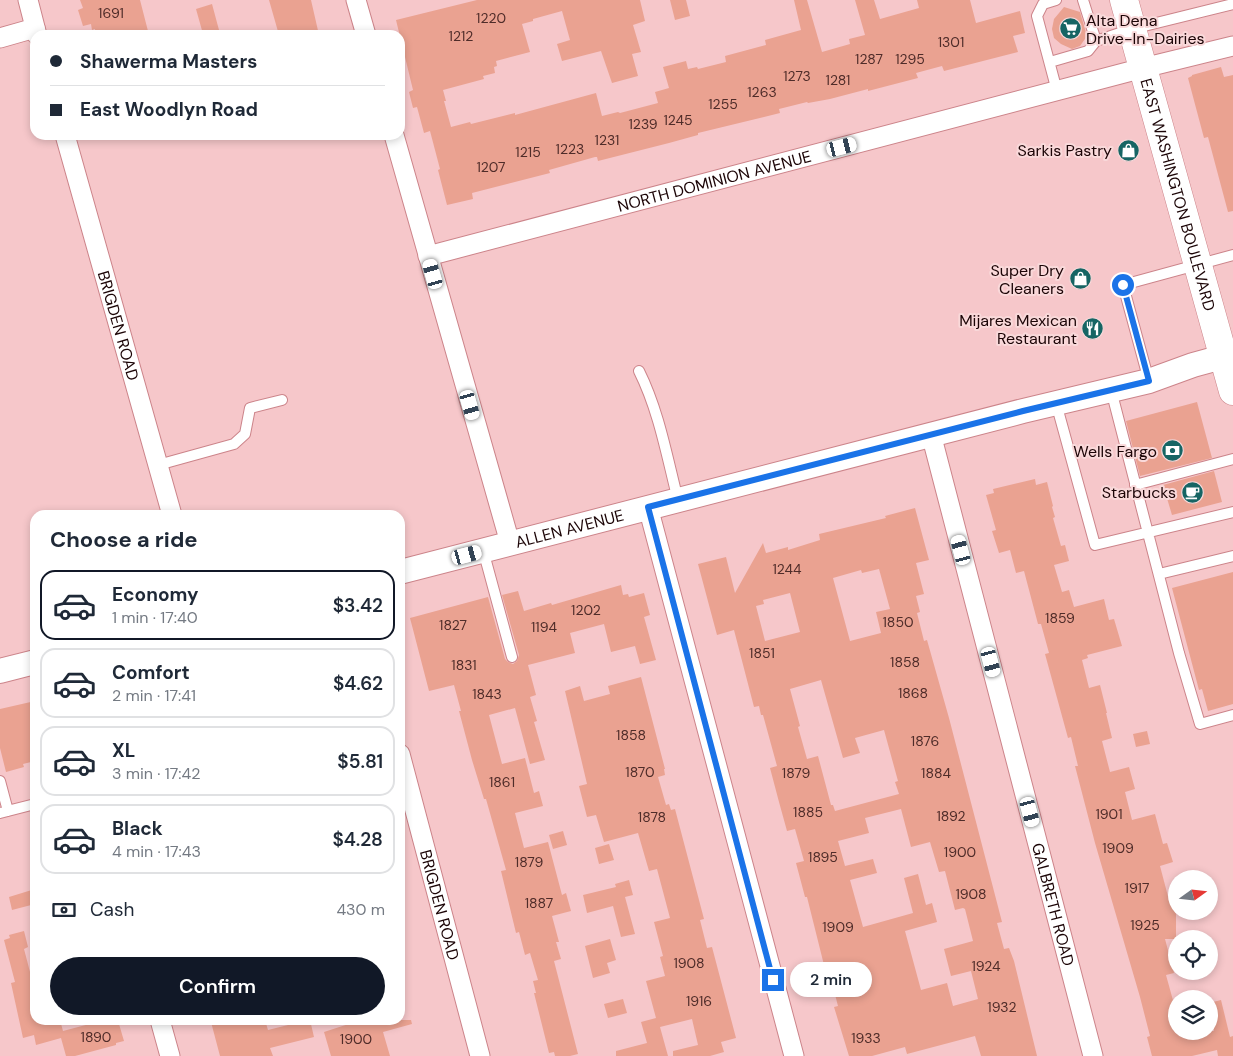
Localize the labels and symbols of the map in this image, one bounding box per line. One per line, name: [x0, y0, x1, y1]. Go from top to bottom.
house number: 1691: [98, 4, 124, 22]
house number: 1220: [476, 9, 506, 27]
place label: Alta Dena Drive-In-Dairies: [1086, 10, 1205, 49]
supermarket icon: Alta Dena Drive-In-Dairies: [1058, 17, 1082, 41]
house number: 1212: [449, 27, 473, 45]
house number: 1301: [938, 33, 964, 51]
house number: 1287: [855, 50, 883, 68]
house number: 1295: [895, 50, 925, 68]
house number: 1273: [783, 67, 811, 85]
house number: 1281: [826, 71, 850, 89]
street label: EAST WASHINGTON BOULEVARD: [1135, 76, 1220, 313]
house number: 1263: [747, 83, 777, 101]
house number: 1255: [708, 95, 738, 113]
house number: 1245: [663, 111, 693, 129]
house number: 1239: [628, 115, 658, 133]
house number: 1231: [595, 131, 619, 149]
car: [825, 136, 858, 158]
shop icon: Sarkis Pastry: [1116, 138, 1140, 162]
house number: 1223: [556, 140, 584, 158]
place label: Sarkis Pastry: [1018, 140, 1112, 161]
house number: 1215: [515, 143, 541, 161]
street label: NORTH DOMINION AVENUE: [615, 146, 814, 217]
house number: 1207: [476, 158, 506, 176]
car: [421, 258, 444, 290]
place label: Super Dry Cleaners: [990, 260, 1064, 299]
shop icon: Super Dry Cleaners: [1068, 267, 1092, 291]
street label: BRIGDEN ROAD: [93, 268, 144, 383]
route start: [1112, 274, 1134, 296]
place label: Mijares Mexican Restaurant: [959, 310, 1077, 349]
restaurant icon: Mijares Mexican Restaurant: [1081, 317, 1105, 341]
car: [458, 389, 481, 421]
bank icon: Wells Fargo: [1161, 439, 1185, 463]
place label: Wells Fargo: [1073, 441, 1157, 462]
cafe icon: Starbucks: [1180, 480, 1204, 504]
place label: Starbucks: [1102, 482, 1176, 503]
street label: ALLEN AVENUE: [513, 505, 626, 553]
car: [949, 534, 972, 566]
car: [450, 544, 483, 566]
house number: 1244: [772, 560, 802, 578]
house number: 1202: [571, 601, 601, 619]
house number: 1859: [1045, 609, 1075, 627]
house number: 1850: [883, 613, 914, 631]
house number: 1827: [439, 616, 467, 634]
house number: 1194: [531, 618, 558, 636]
house number: 1851: [749, 644, 775, 662]
car: [979, 646, 1002, 678]
house number: 1858: [890, 653, 920, 671]
house number: 1831: [451, 656, 477, 674]
house number: 1868: [898, 684, 928, 702]
house number: 1843: [472, 685, 502, 703]
house number: 1858: [616, 726, 646, 744]
house number: 1876: [911, 732, 939, 750]
house number: 1870: [625, 763, 655, 781]
house number: 1879: [782, 764, 810, 782]
house number: 1884: [921, 764, 951, 782]
house number: 1861: [489, 773, 515, 791]
car: [1018, 796, 1041, 828]
house number: 1885: [793, 803, 823, 821]
house number: 1901: [1095, 805, 1123, 823]
house number: 1892: [936, 807, 966, 825]
house number: 1878: [638, 808, 666, 826]
house number: 1909: [1102, 839, 1134, 857]
street label: GALBRETH ROAD: [1027, 841, 1079, 968]
house number: 1900: [944, 843, 976, 861]
street label: BRIGDEN ROAD: [415, 848, 464, 962]
house number: 1895: [808, 848, 838, 866]
house number: 1879: [515, 853, 543, 871]
north arrow: [1168, 870, 1218, 920]
house number: 1917: [1125, 879, 1149, 897]
house number: 1908: [955, 885, 987, 903]
house number: 1887: [525, 894, 553, 912]
house number: 1925: [1130, 916, 1160, 934]
house number: 1909: [822, 918, 854, 936]
house number: 1908: [673, 954, 705, 972]
house number: 1924: [971, 957, 1001, 975]
callout: 2 min: [790, 962, 873, 998]
route end: [762, 969, 784, 991]
house number: 1916: [686, 992, 712, 1010]
house number: 1932: [987, 998, 1017, 1016]
house number: 1890: [81, 1028, 111, 1046]
house number: 1933: [851, 1029, 881, 1047]
house number: 1900: [340, 1030, 372, 1048]

